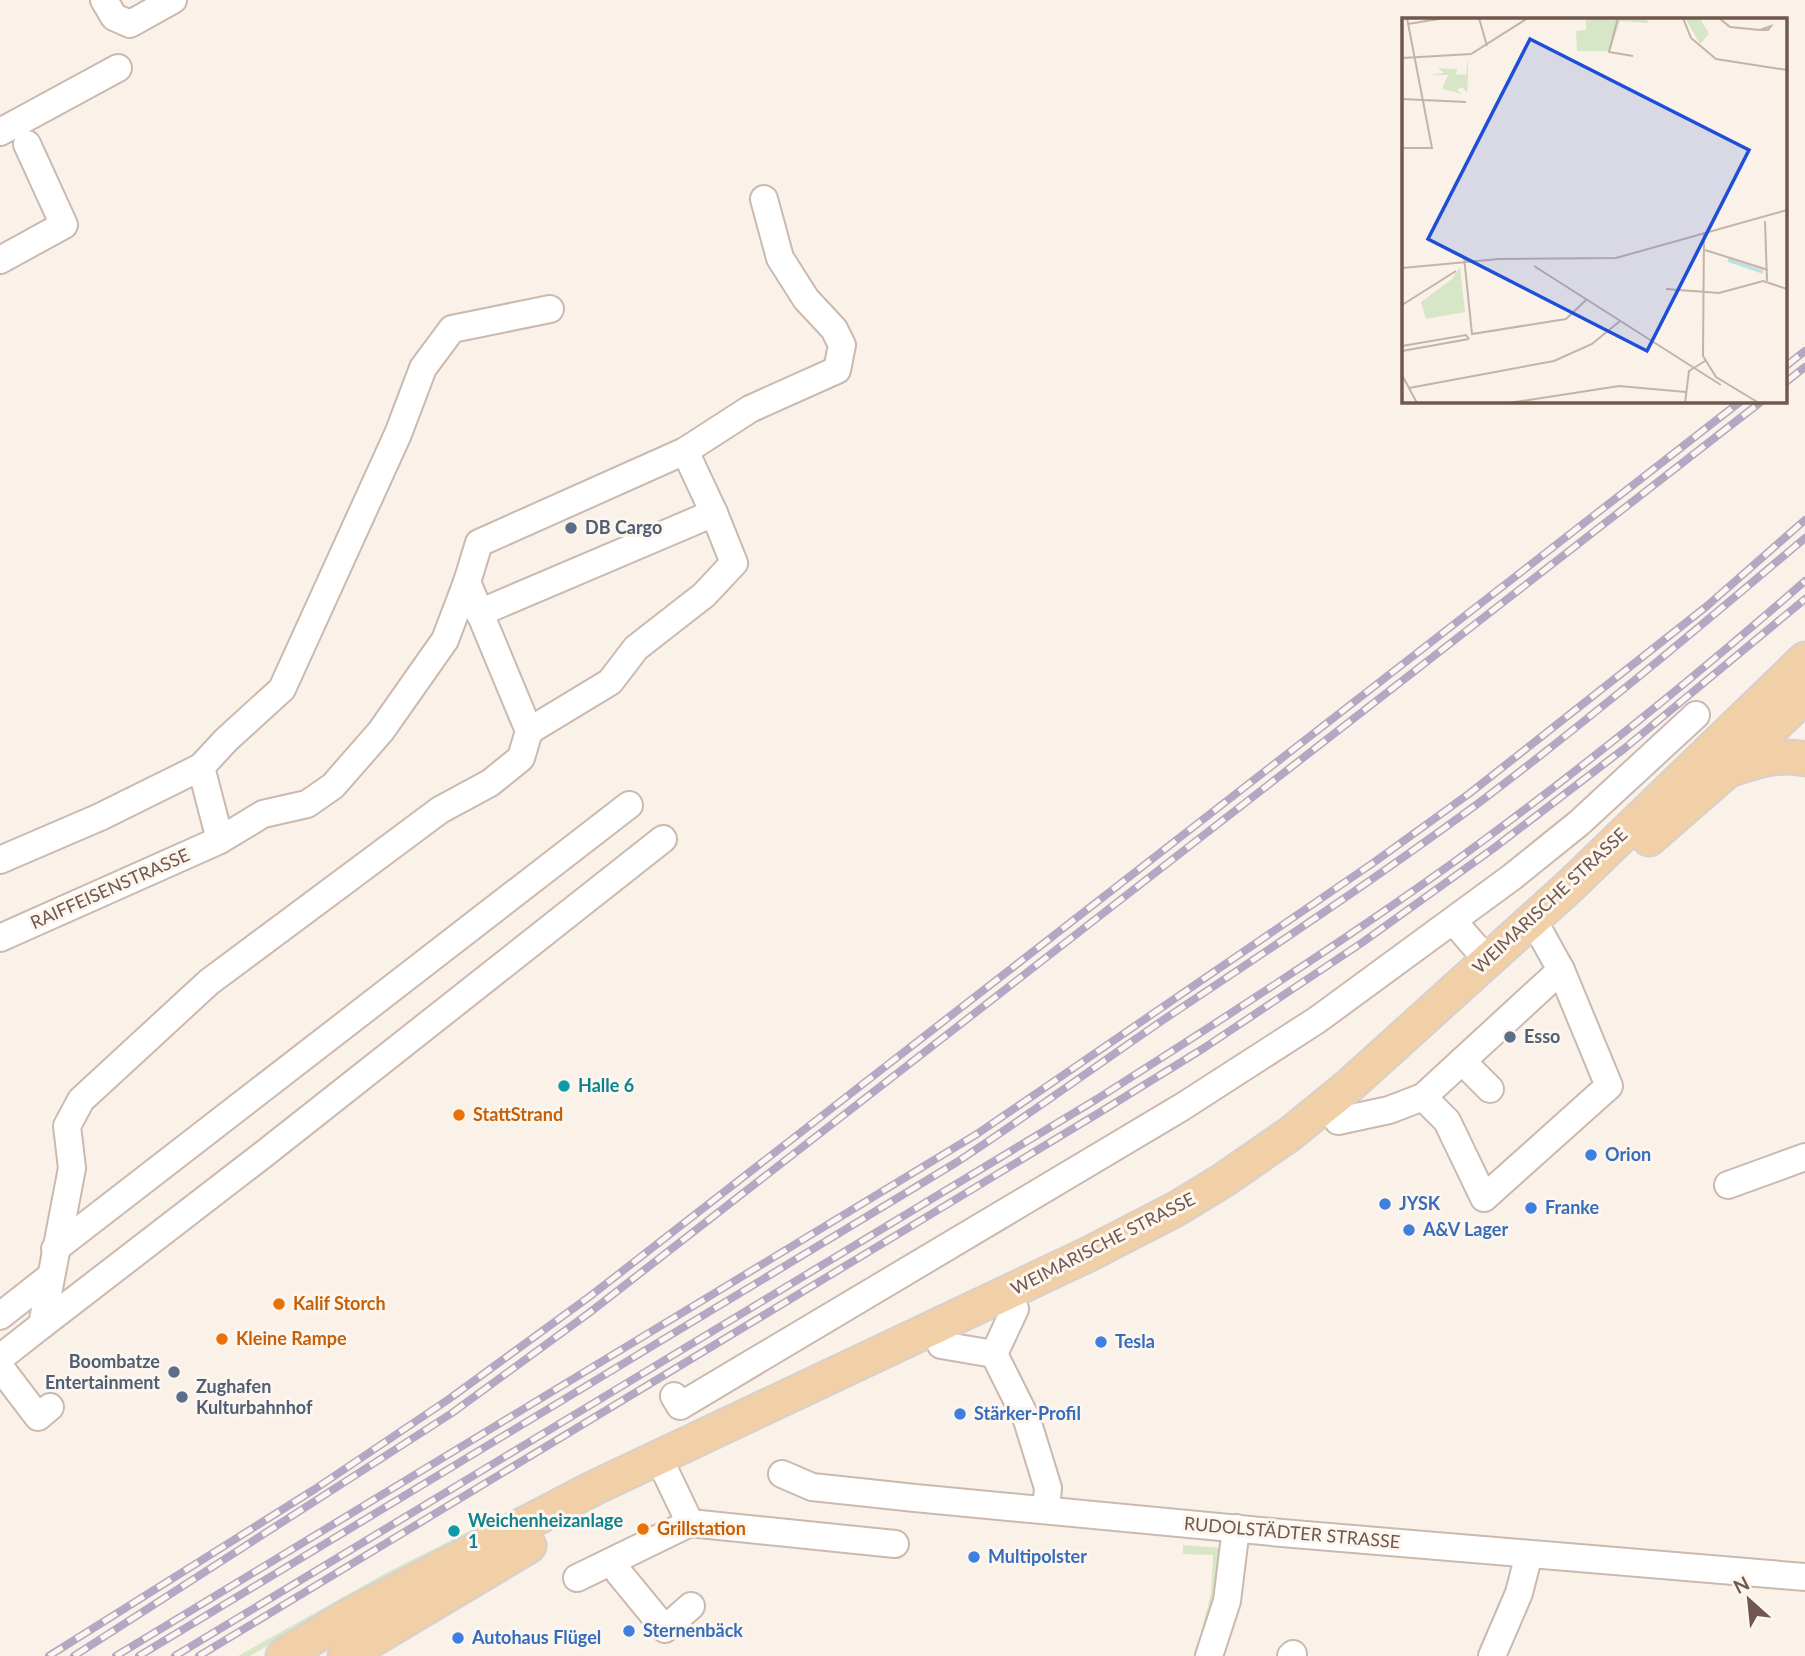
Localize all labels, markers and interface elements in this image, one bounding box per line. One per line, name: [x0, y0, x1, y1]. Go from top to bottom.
inset map: [1402, 18, 1787, 402]
place label: DB Cargo: [585, 516, 662, 538]
marker: DB Cargo: [563, 520, 579, 536]
street label: WEIMARISCHE STRASSE: [1467, 823, 1631, 978]
street label: RAIFFEISENSTRASSE: [27, 843, 193, 933]
place label: Esso: [1524, 1025, 1560, 1047]
marker: Esso: [1502, 1029, 1518, 1045]
place label: Halle 6: [578, 1074, 634, 1096]
marker: Halle 6: [556, 1078, 572, 1094]
place label: StattStrand: [473, 1103, 563, 1125]
marker: StattStrand: [451, 1107, 467, 1123]
place label: Orion: [1605, 1143, 1651, 1165]
marker: Orion: [1583, 1147, 1599, 1163]
street label: WEIMARISCHE STRASSE: [1007, 1187, 1198, 1299]
place label: JYSK: [1399, 1192, 1441, 1214]
marker: JYSK: [1377, 1196, 1393, 1212]
place label: Franke: [1545, 1196, 1599, 1218]
marker: Franke: [1523, 1200, 1539, 1216]
place label: A&V Lager: [1422, 1218, 1508, 1240]
marker: A&V Lager: [1401, 1222, 1417, 1238]
place label: Kalif Storch: [293, 1292, 386, 1314]
marker: Kalif Storch: [271, 1296, 287, 1312]
place label: Kleine Rampe: [236, 1327, 347, 1349]
place label: Tesla: [1115, 1330, 1155, 1352]
marker: Kleine Rampe: [214, 1331, 230, 1347]
marker: Tesla: [1093, 1334, 1109, 1350]
place label: Boombatze Entertainment: [45, 1350, 160, 1393]
marker: Boombatze Entertainment: [166, 1364, 182, 1380]
place label: Zughafen Kulturbahnhof: [196, 1375, 313, 1418]
marker: Zughafen Kulturbahnhof: [174, 1389, 190, 1405]
place label: Stärker-Profil: [974, 1402, 1081, 1424]
marker: Stärker-Profil: [952, 1406, 968, 1422]
place label: Weichenheizanlage 1: [468, 1509, 623, 1552]
street label: RUDOLSTÄDTER STRASSE: [1183, 1512, 1401, 1552]
place label: Grillstation: [657, 1517, 746, 1539]
marker: Grillstation: [635, 1521, 651, 1537]
marker: Weichenheizanlage 1: [446, 1523, 462, 1539]
place label: Multipolster: [988, 1545, 1087, 1567]
marker: Multipolster: [966, 1549, 982, 1565]
north arrow: [1714, 1565, 1784, 1635]
text: N: [1729, 1571, 1753, 1598]
place label: Sternenbäck: [643, 1619, 743, 1641]
marker: Sternenbäck: [621, 1623, 637, 1639]
place label: Autohaus Flügel: [471, 1626, 601, 1648]
marker: Autohaus Flügel: [450, 1630, 466, 1646]

